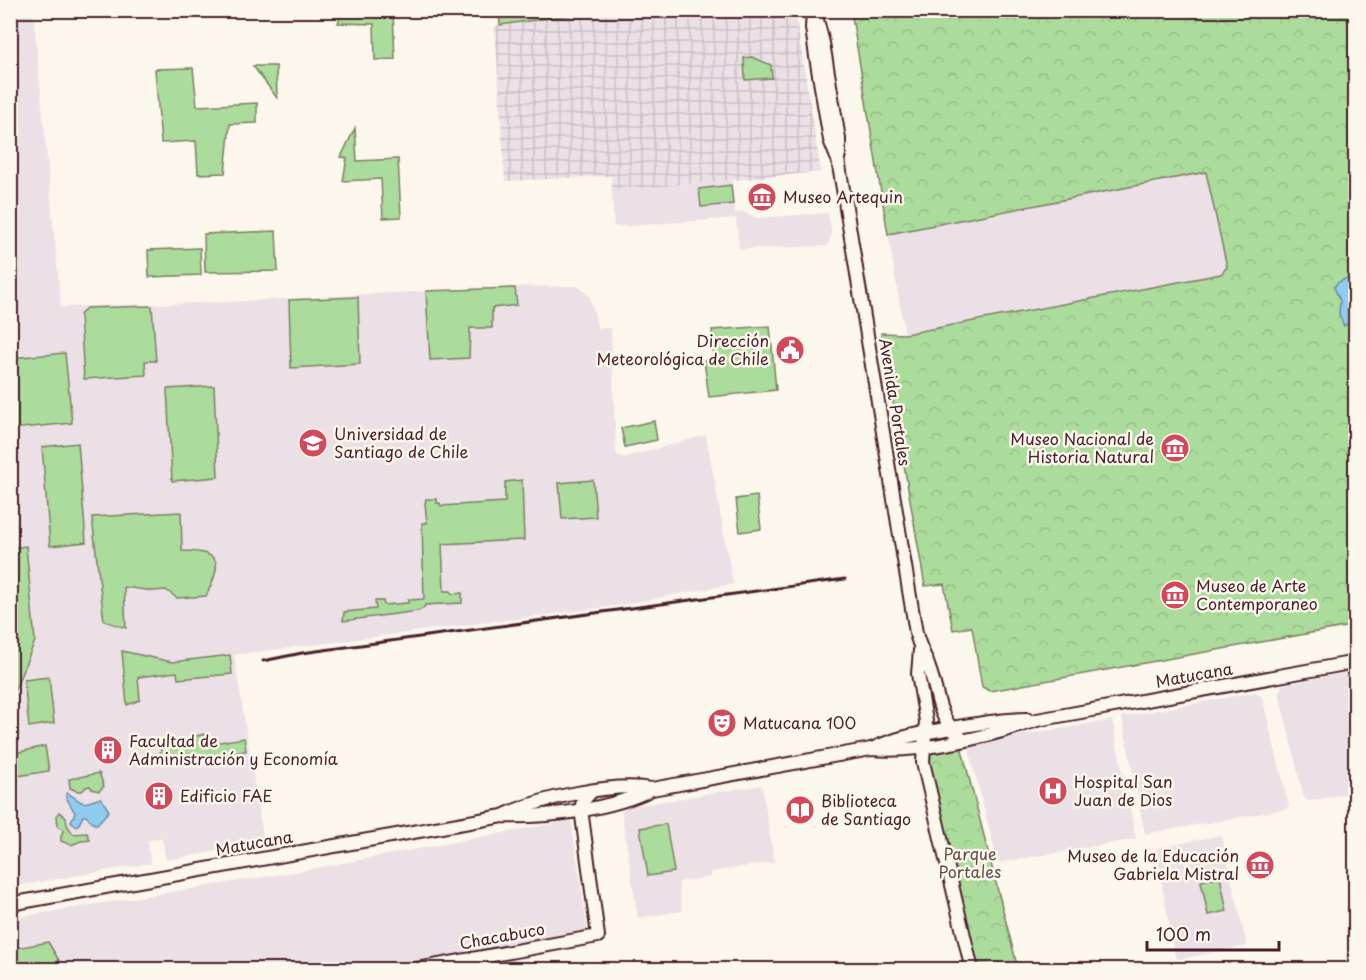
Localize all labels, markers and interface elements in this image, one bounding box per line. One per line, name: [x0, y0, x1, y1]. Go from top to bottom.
museum icon: Museo Artequin: [746, 181, 778, 213]
place label: Museo Artequin: [783, 184, 903, 208]
place label: Dirección Meteorológica de Chile: [596, 328, 769, 370]
public building icon: Dirección Meteorológica de Chile: [774, 334, 806, 366]
street label: Avenida Portales: [874, 336, 918, 468]
place label: Universidad de Santiago de Chile: [334, 421, 469, 463]
place label: Museo Nacional de Historia Natural: [1010, 426, 1154, 468]
school or university icon: Universidad de Santiago de Chile: [297, 427, 329, 459]
museum icon: Museo Nacional de Historia Natural: [1159, 432, 1191, 464]
place label: Museo de Arte Contemporaneo: [1196, 573, 1318, 615]
museum icon: Museo de Arte Contemporaneo: [1159, 579, 1191, 611]
street label: Matucana: [1153, 655, 1234, 693]
theatre icon: Matucana 100: [706, 707, 738, 739]
place label: Matucana 100: [743, 710, 856, 734]
place label: Facultad de Administración y Economía: [129, 728, 338, 770]
building icon: Facultad de Administración y Economía: [92, 734, 124, 766]
place label: Hospital San Juan de Dios: [1074, 769, 1173, 811]
hospital icon: Hospital San Juan de Dios: [1037, 775, 1069, 807]
building icon: Edificio FAE: [143, 780, 175, 812]
place label: Edificio FAE: [180, 783, 273, 807]
place label: Biblioteca de Santiago: [821, 788, 911, 830]
library icon: Biblioteca de Santiago: [784, 794, 816, 826]
street label: Matucana: [213, 823, 294, 861]
park label: Parque Portales: [939, 841, 1001, 883]
place label: Museo de la Educación Gabriela Mistral: [1067, 843, 1239, 885]
museum icon: Museo de la Educación Gabriela Mistral: [1244, 849, 1276, 881]
scale bar: [1147, 914, 1279, 952]
street label: Chacabuco: [457, 916, 546, 954]
text: 100 m: [1156, 920, 1211, 947]

